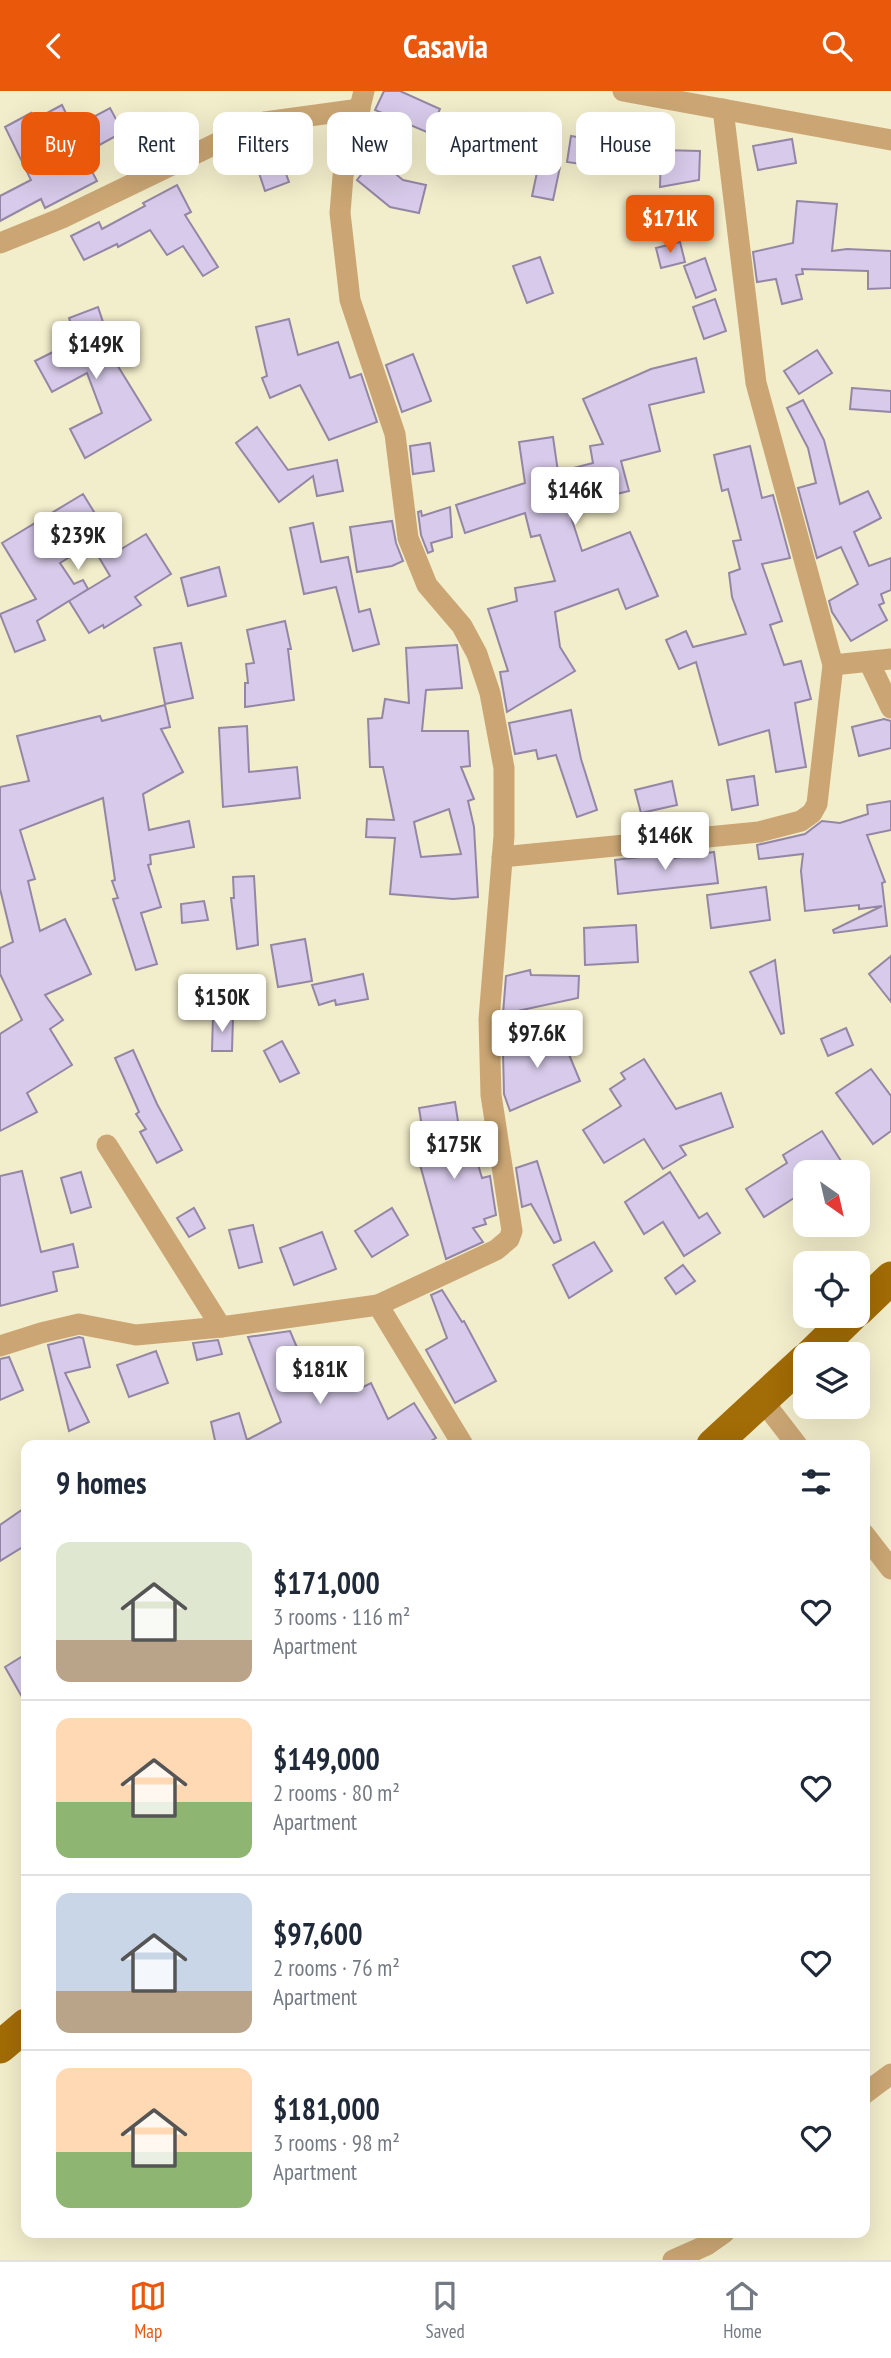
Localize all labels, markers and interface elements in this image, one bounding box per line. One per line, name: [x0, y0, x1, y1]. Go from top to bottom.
text: Casavia: [403, 25, 488, 67]
icon: back: [35, 27, 73, 65]
icon: search: [818, 27, 856, 65]
chip: Buy: [21, 112, 100, 175]
chip: Rent: [114, 112, 199, 175]
chip: Filters: [213, 112, 313, 175]
chip: New: [327, 112, 412, 175]
chip: Apartment: [426, 112, 562, 175]
chip: House: [576, 112, 675, 175]
pin: $171K: [621, 195, 719, 255]
text: $171K: [642, 203, 698, 232]
pin: $149K: [47, 321, 145, 381]
text: $149K: [68, 329, 124, 358]
pin: $146K: [526, 467, 624, 527]
text: $146K: [547, 475, 603, 504]
pin: $239K: [29, 512, 127, 572]
text: $239K: [50, 520, 106, 549]
pin: $146K: [616, 813, 714, 872]
text: $146K: [637, 820, 693, 849]
pin: $150K: [173, 975, 271, 1034]
text: $150K: [194, 982, 250, 1011]
pin: $97.6K: [480, 1011, 594, 1070]
text: $97.6K: [508, 1018, 566, 1047]
pin: $175K: [405, 1121, 503, 1181]
text: $175K: [426, 1129, 482, 1158]
north arrow: [793, 1160, 870, 1237]
map controls: [793, 1160, 870, 1419]
button: locate: [793, 1251, 870, 1328]
button: layers: [793, 1342, 870, 1419]
pin: $181K: [271, 1347, 369, 1406]
text: $181K: [292, 1354, 348, 1383]
text: 9 homes: [56, 1463, 147, 1502]
icon: filters: [797, 1463, 835, 1501]
text: $171,000: [273, 1563, 380, 1602]
icon: home: [112, 1570, 196, 1654]
icon: heart: [797, 1593, 835, 1631]
text: 3 rooms · 116 m²: [273, 1602, 410, 1631]
text: Apartment: [273, 1631, 357, 1660]
text: $149,000: [273, 1739, 380, 1778]
icon: home: [112, 1746, 196, 1830]
icon: heart: [797, 1769, 835, 1807]
text: 2 rooms · 80 m²: [273, 1778, 400, 1807]
text: Apartment: [273, 1807, 357, 1836]
text: $97,600: [273, 1914, 363, 1953]
icon: home: [112, 1921, 196, 2005]
icon: heart: [797, 1944, 835, 1982]
text: 2 rooms · 76 m²: [273, 1953, 400, 1982]
text: Apartment: [273, 1982, 357, 2011]
text: $181,000: [273, 2089, 380, 2128]
icon: home: [112, 2096, 196, 2180]
icon: heart: [797, 2119, 835, 2157]
text: 3 rooms · 98 m²: [273, 2128, 400, 2157]
text: Apartment: [273, 2157, 357, 2186]
tab: Map: [129, 2277, 167, 2343]
tab: Saved: [426, 2277, 465, 2343]
tab: Home: [723, 2277, 762, 2343]

